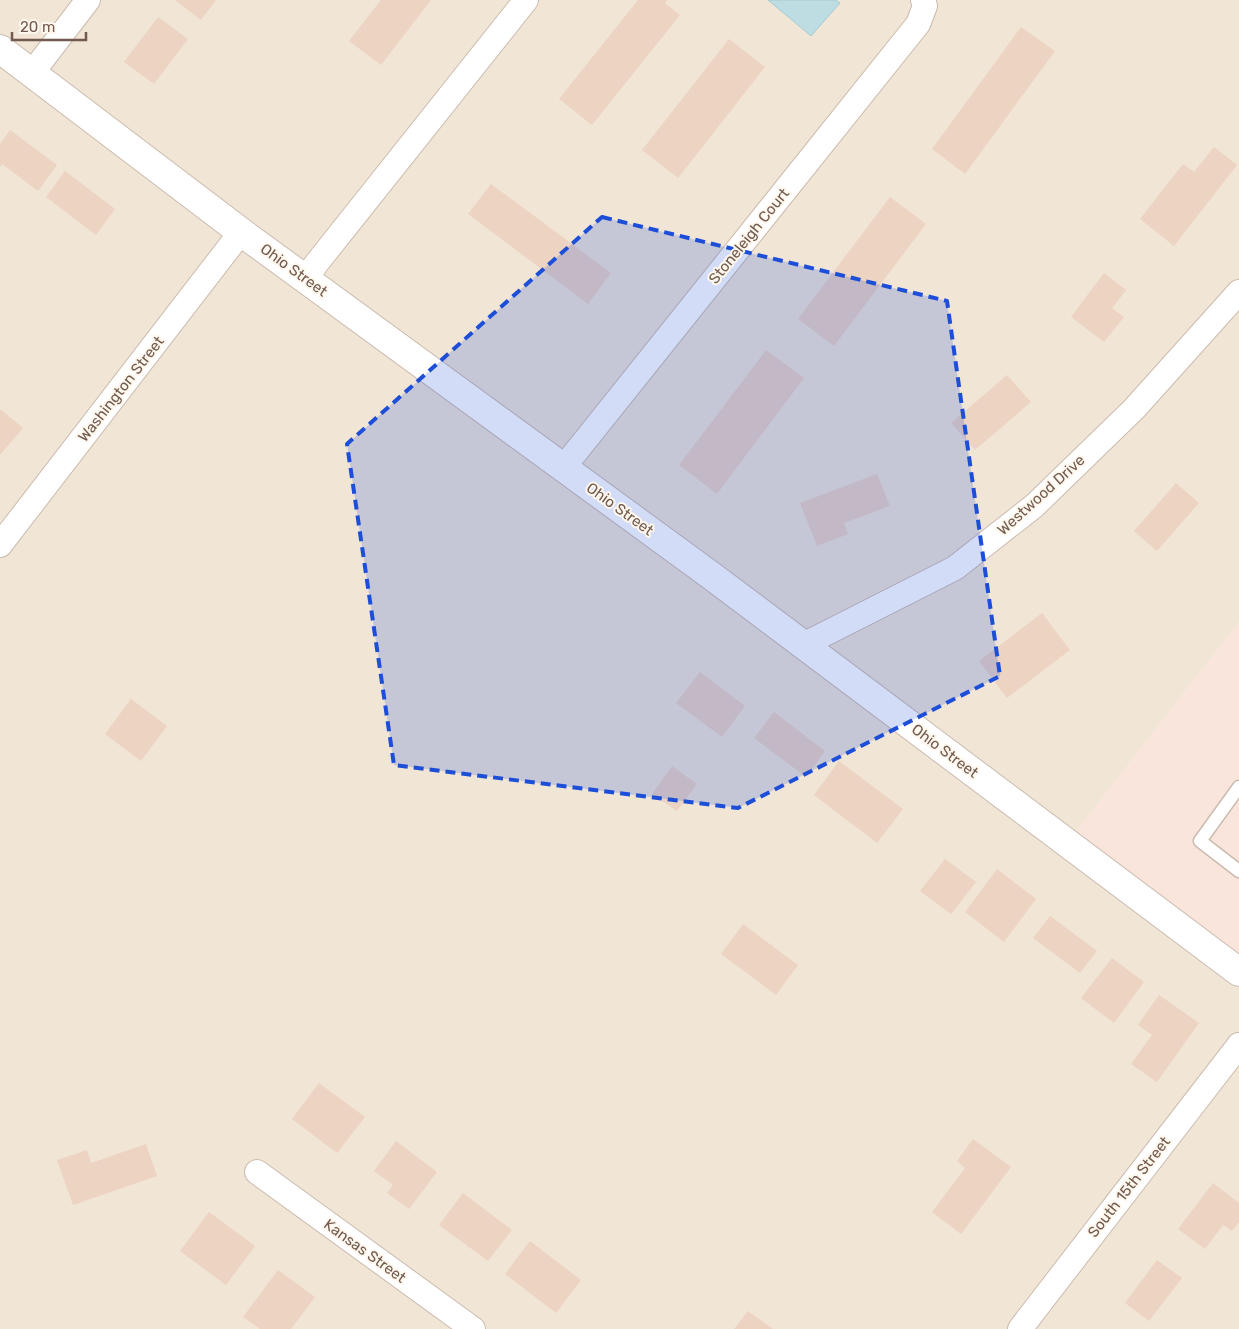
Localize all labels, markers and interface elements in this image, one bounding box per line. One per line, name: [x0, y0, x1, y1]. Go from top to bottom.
scale bar: [12, 10, 86, 42]
text: 20 m: [20, 18, 55, 36]
street label: Stoneleigh Court: [705, 184, 793, 287]
street label: Ohio Street: [257, 240, 331, 300]
street label: Washington Street: [74, 333, 168, 445]
street label: Westwood Drive: [994, 451, 1088, 539]
street label: Ohio Street: [583, 479, 657, 539]
street label: Ohio Street: [908, 720, 982, 782]
street label: South 15th Street: [1084, 1133, 1174, 1241]
street label: Kansas Street: [321, 1215, 410, 1287]

